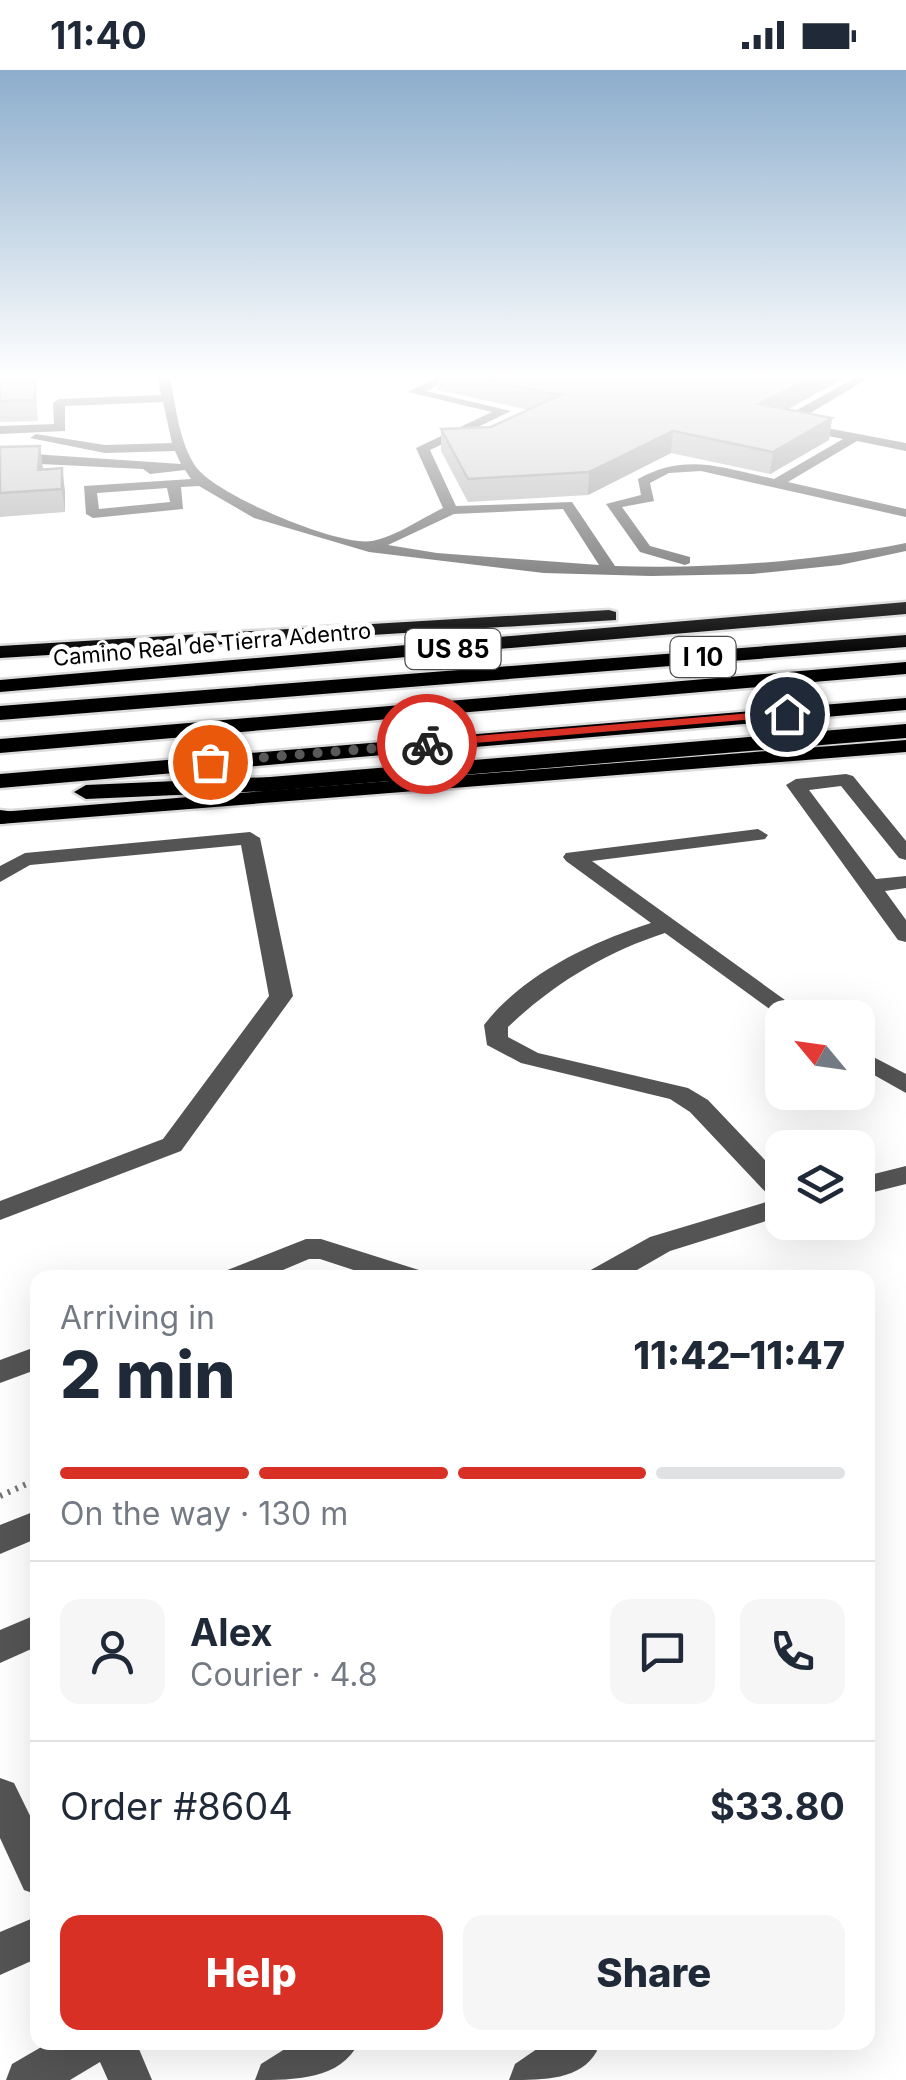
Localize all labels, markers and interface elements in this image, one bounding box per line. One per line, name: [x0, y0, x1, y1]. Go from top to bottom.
text: 11:40: [50, 12, 147, 58]
street label: Camino Real de Tierra Adentro: [52, 617, 372, 671]
road number: US 85: [406, 629, 500, 669]
road number: I 10: [670, 637, 736, 677]
pin: [745, 672, 830, 757]
icon: home: [760, 687, 815, 742]
courier: [377, 694, 477, 794]
icon: bike: [400, 717, 455, 772]
pin: [168, 720, 253, 805]
icon: bag: [183, 735, 238, 790]
north arrow: [765, 1000, 875, 1110]
map controls: [765, 1000, 875, 1240]
button: layers: [765, 1130, 875, 1240]
text: Arriving in: [60, 1298, 215, 1337]
text: 11:42–11:47: [633, 1332, 845, 1378]
text: 2 min: [60, 1335, 236, 1414]
text: On the way · 130 m: [60, 1494, 348, 1533]
button: person: [60, 1599, 165, 1704]
button: chat: [610, 1599, 715, 1704]
button: phone: [740, 1599, 845, 1704]
text: Alex: [190, 1609, 273, 1655]
text: Courier · 4.8: [190, 1655, 378, 1694]
text: Order #8604: [60, 1783, 293, 1829]
text: $33.80: [710, 1783, 845, 1829]
button: Help: [60, 1915, 443, 2030]
button: Share: [463, 1915, 845, 2030]

